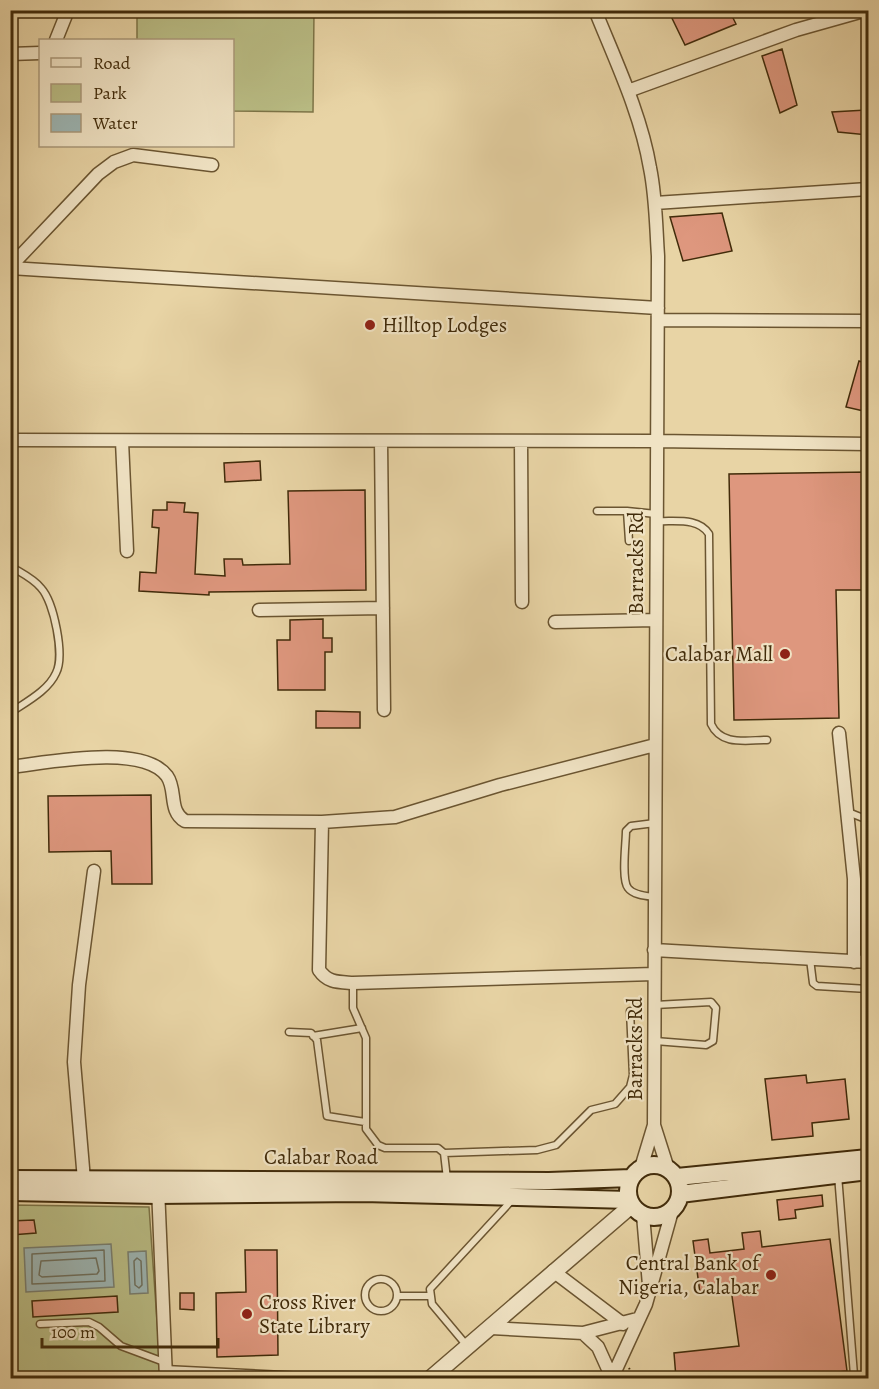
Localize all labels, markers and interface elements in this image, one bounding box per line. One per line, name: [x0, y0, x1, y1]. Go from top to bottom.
legend: [39, 39, 234, 147]
text: Road: [93, 51, 131, 75]
text: Park: [93, 81, 127, 105]
text: Water: [92, 111, 138, 135]
place label: Hilltop Lodges: [382, 311, 507, 339]
marker: Hilltop Lodges: [363, 318, 377, 332]
street label: Barracks Rd: [622, 511, 650, 615]
place label: Calabar Mall: [665, 640, 773, 668]
marker: Calabar Mall: [778, 647, 792, 661]
street label: Barracks Rd: [621, 997, 649, 1101]
street label: Calabar Road: [264, 1143, 379, 1171]
place label: Central Bank of Nigeria, Calabar: [618, 1249, 762, 1301]
marker: Central Bank of Nigeria, Calabar: [764, 1268, 778, 1282]
place label: Cross River State Library: [259, 1288, 371, 1340]
marker: Cross River State Library: [240, 1307, 254, 1321]
scale bar: [42, 1311, 218, 1349]
text: 100 m: [51, 1320, 95, 1344]

